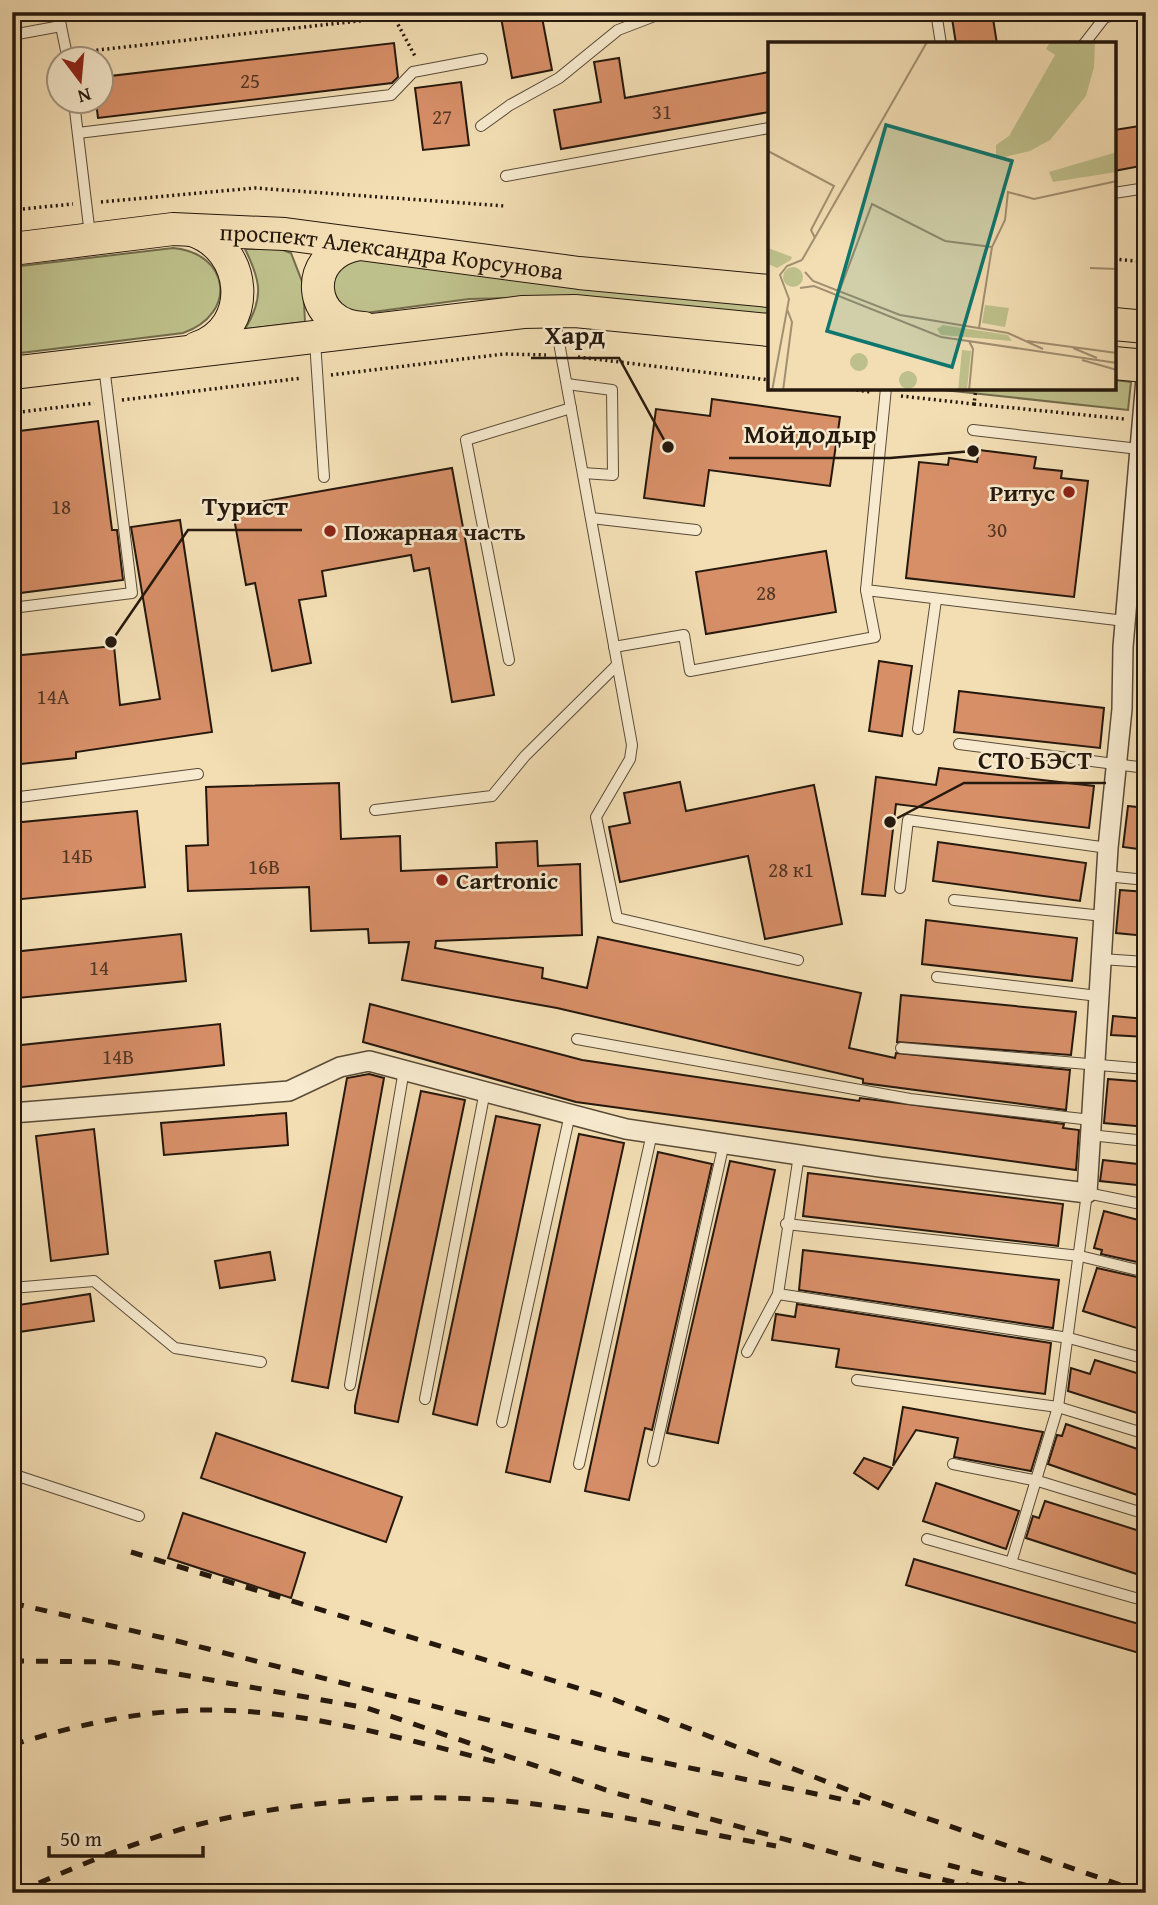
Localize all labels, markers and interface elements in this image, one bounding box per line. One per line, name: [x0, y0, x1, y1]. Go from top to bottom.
inset map: [768, 42, 1116, 390]
north arrow: [46, 46, 116, 116]
house number: 25: [240, 65, 260, 96]
text: N: [74, 81, 95, 112]
house number: 31: [652, 96, 672, 127]
house number: 27: [432, 101, 452, 132]
street label: проспект Александра Корсунова: [219, 214, 566, 288]
callout: Хард: [531, 311, 619, 358]
text: Хард: [545, 315, 605, 354]
callout: Мойдодыр: [729, 411, 890, 458]
text: Мойдодыр: [744, 414, 877, 453]
place label: Ритус: [989, 475, 1055, 510]
callout: Турист: [188, 483, 302, 530]
marker: Ритус: [1061, 484, 1077, 500]
text: Турист: [202, 486, 288, 525]
house number: 18: [51, 491, 71, 522]
place label: Пожарная часть: [344, 514, 526, 549]
house number: 30: [987, 514, 1007, 545]
marker: Пожарная часть: [322, 523, 338, 539]
house number: 28: [756, 577, 776, 608]
house number: 14А: [37, 681, 70, 712]
callout: СТО БЭСТ: [964, 736, 1106, 783]
text: СТО БЭСТ: [978, 740, 1092, 779]
house number: 14Б: [61, 840, 93, 871]
house number: 16В: [248, 851, 280, 882]
house number: 28 к1: [768, 854, 814, 885]
place label: Cartronic: [456, 863, 558, 898]
marker: Cartronic: [434, 872, 450, 888]
house number: 14: [89, 952, 109, 983]
house number: 14В: [102, 1041, 134, 1072]
scale bar: [49, 1814, 203, 1858]
text: 50 m: [60, 1823, 102, 1854]

